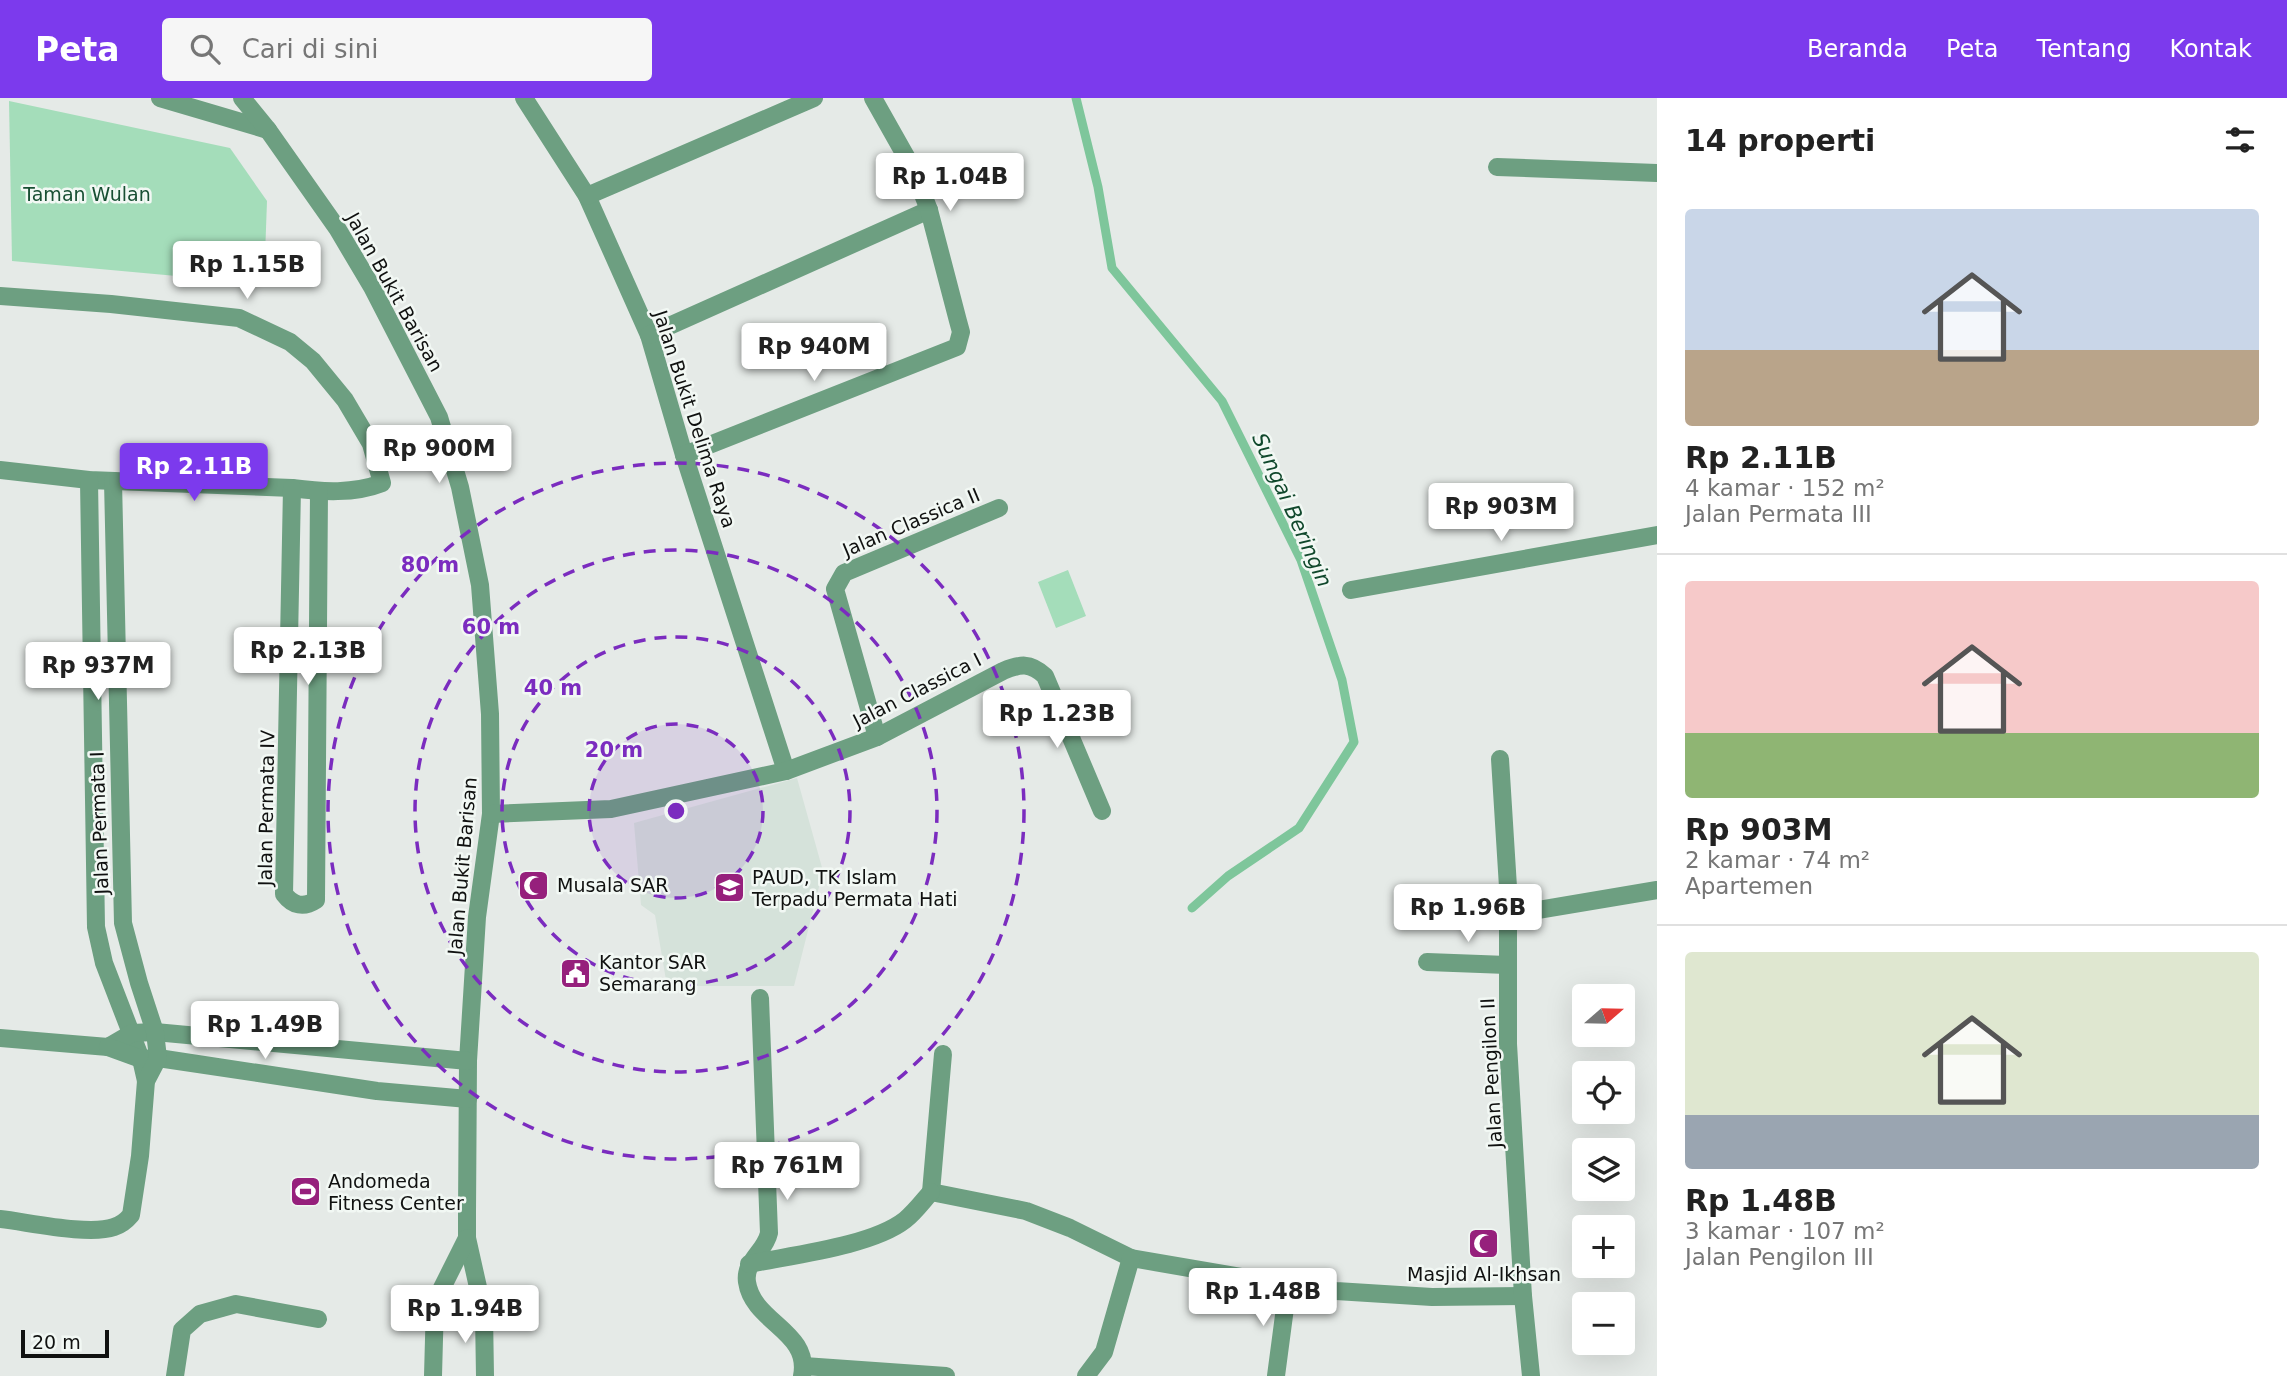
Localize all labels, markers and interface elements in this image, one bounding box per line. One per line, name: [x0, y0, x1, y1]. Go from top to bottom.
search box: [162, 18, 652, 81]
text: Peta: [35, 30, 120, 69]
icon: search: [186, 30, 224, 68]
text: Cari di sini: [242, 34, 378, 64]
text: Beranda: [1807, 35, 1908, 63]
text: Peta: [1946, 35, 1998, 63]
text: Tentang: [2036, 35, 2132, 63]
text: Kontak: [2170, 35, 2252, 63]
icon: filters: [2221, 121, 2259, 159]
text: 14 properti: [1685, 123, 1875, 158]
pin: Rp 1.04B: [878, 153, 1022, 213]
text: Rp 1.04B: [892, 163, 1008, 189]
park label: Taman Wulan: [22, 183, 151, 205]
street label: Jalan Bukit Barisan: [342, 208, 448, 375]
pin: Rp 1.15B: [175, 242, 319, 301]
text: Rp 1.15B: [189, 251, 305, 277]
icon: home: [1909, 254, 2035, 380]
street label: Jalan Bukit Delima Raya: [649, 306, 741, 531]
pin: Rp 940M: [749, 324, 879, 383]
text: Rp 940M: [757, 333, 871, 359]
pin: Rp 900M: [374, 426, 504, 485]
water label: Sungai Beringin: [1247, 429, 1337, 591]
text: Rp 900M: [382, 435, 496, 461]
text: Rp 2.11B: [1685, 440, 1837, 475]
pin: Rp 2.11B: [122, 444, 266, 503]
text: Rp 2.11B: [136, 453, 252, 479]
text: 4 kamar · 152 m²: [1685, 475, 1885, 501]
street label: Jalan Classica II: [838, 483, 983, 561]
pin: Rp 903M: [1436, 484, 1566, 543]
text: Rp 903M: [1444, 493, 1558, 519]
text: Jalan Permata III: [1685, 501, 1872, 527]
text: 80 m: [401, 553, 459, 577]
text: 60 m: [462, 615, 520, 639]
icon: home: [1909, 626, 2035, 752]
pin: Rp 2.13B: [236, 628, 380, 687]
text: Rp 2.13B: [250, 637, 366, 663]
pin: Rp 937M: [33, 642, 163, 702]
street label: Jalan Classica I: [848, 648, 985, 732]
text: Rp 937M: [41, 652, 155, 678]
text: 40 m: [524, 676, 582, 700]
pin: Rp 1.23B: [985, 690, 1129, 750]
text: Rp 1.23B: [999, 700, 1115, 726]
street label: Jalan Permata IV: [254, 730, 278, 887]
text: 20 m: [585, 738, 643, 762]
street label: Jalan Permata I: [86, 751, 113, 896]
street label: Jalan Bukit Barisan: [443, 776, 481, 957]
centre of rings: [664, 799, 688, 823]
text: Rp 903M: [1685, 812, 1833, 847]
text: 2 kamar · 74 m²: [1685, 847, 1870, 873]
place label: PAUD, TK Islam Terpadu Permata Hati: [751, 866, 958, 910]
mosque icon: Musala SAR: [517, 868, 551, 902]
school or university icon: PAUD, TK Islam Terpadu Permata Hati: [712, 871, 746, 905]
text: Apartemen: [1685, 873, 1813, 899]
place label: Musala SAR: [557, 874, 669, 896]
pin: Rp 1.96B: [1396, 884, 1540, 944]
text: Rp 1.96B: [1410, 894, 1526, 920]
place label: Kantor SAR Semarang: [599, 951, 706, 995]
public building icon: Kantor SAR Semarang: [559, 956, 593, 990]
north arrow: [1572, 984, 1634, 1046]
map controls: [1572, 984, 1635, 1355]
street label: Jalan Pengilon II: [1476, 997, 1506, 1150]
icon: home: [1909, 997, 2035, 1123]
pin: Rp 1.49B: [193, 1002, 337, 1061]
text: Rp 1.49B: [207, 1011, 323, 1037]
button: locate: [1572, 1061, 1635, 1124]
button: layers: [1572, 1138, 1635, 1201]
pin: Rp 761M: [722, 1142, 852, 1202]
text: Rp 761M: [730, 1152, 844, 1178]
place label: Andomeda Fitness Center: [328, 1170, 464, 1214]
sports icon: Andomeda Fitness Center: [288, 1175, 322, 1209]
text: Rp 1.48B: [1685, 1183, 1837, 1218]
button: +: [1572, 1215, 1635, 1278]
text: 3 kamar · 107 m²: [1685, 1218, 1885, 1244]
mosque icon: Masjid Al-Ikhsan: [1467, 1226, 1501, 1260]
text: Jalan Pengilon III: [1685, 1244, 1874, 1270]
place label: Masjid Al-Ikhsan: [1407, 1263, 1561, 1285]
pin: Rp 1.48B: [1191, 1268, 1335, 1328]
text: Rp 1.48B: [1205, 1278, 1321, 1304]
pin: Rp 1.94B: [393, 1286, 537, 1345]
button: −: [1572, 1292, 1635, 1355]
text: Rp 1.94B: [407, 1295, 523, 1321]
scale bar: [21, 1327, 108, 1359]
text: 20 m: [32, 1331, 81, 1353]

